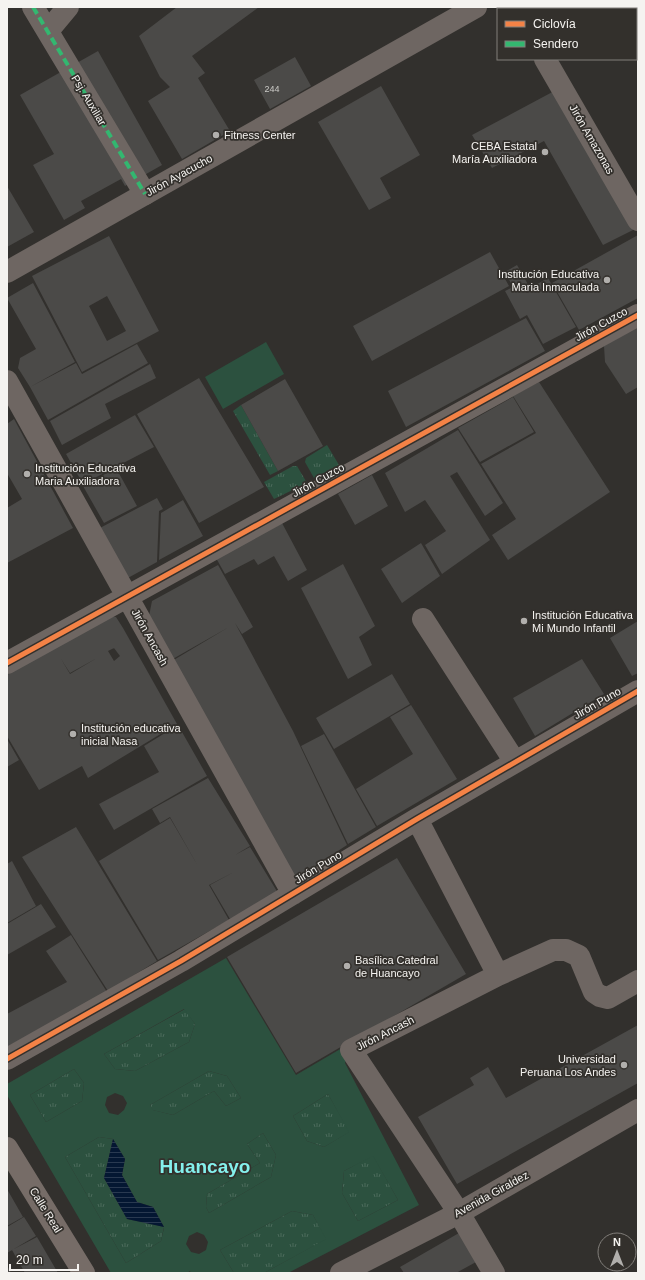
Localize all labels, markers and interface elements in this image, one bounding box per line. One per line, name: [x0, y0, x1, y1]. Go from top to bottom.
legend: [497, 8, 637, 60]
text: Ciclovía: [533, 17, 576, 31]
text: Sendero: [533, 37, 579, 51]
street label: Psj. Auxiliar: [69, 73, 109, 128]
house number: 244: [264, 84, 280, 94]
street label: Jirón Amazonas: [567, 102, 617, 176]
place label: Fitness Center: [224, 129, 296, 141]
marker: Fitness Center: [211, 130, 221, 140]
place label: CEBA Estatal María Auxiliadora: [452, 140, 538, 165]
marker: CEBA Estatal María Auxiliadora: [540, 147, 550, 157]
street label: Jirón Ayacucho: [144, 152, 214, 198]
place label: Institución Educativa Maria Inmaculada: [498, 268, 600, 293]
marker: Institución Educativa Maria Inmaculada: [602, 275, 612, 285]
street label: Jirón Cuzco: [573, 305, 629, 343]
street label: Jirón Cuzco: [290, 461, 346, 499]
place label: Institución Educativa Maria Auxiliadora: [35, 462, 137, 487]
marker: Institución Educativa Maria Auxiliadora: [22, 469, 32, 479]
street label: Jirón Ancash: [129, 607, 171, 667]
place label: Institución Educativa Mi Mundo Infantil: [532, 609, 634, 634]
marker: Institución Educativa Mi Mundo Infantil: [519, 616, 529, 626]
street label: Jirón Puno: [571, 685, 623, 721]
place label: Institución educativa inicial Nasa: [81, 722, 182, 747]
marker: Institución educativa inicial Nasa: [68, 729, 78, 739]
street label: Jirón Puno: [292, 848, 344, 886]
place label: Basílica Catedral de Huancayo: [355, 954, 438, 979]
marker: Basílica Catedral de Huancayo: [342, 961, 352, 971]
street label: Jirón Ancash: [354, 1013, 416, 1053]
place label: Universidad Peruana Los Andes: [520, 1053, 616, 1078]
marker: Universidad Peruana Los Andes: [619, 1060, 629, 1070]
district label: Huancayo: [160, 1156, 250, 1177]
street label: Avenida Giraldez: [452, 1168, 530, 1220]
street label: Calle Real: [27, 1185, 65, 1235]
north arrow: [597, 1232, 637, 1272]
text: N: [613, 1236, 621, 1248]
scale bar: [10, 1246, 78, 1272]
text: 20 m: [16, 1253, 43, 1267]

